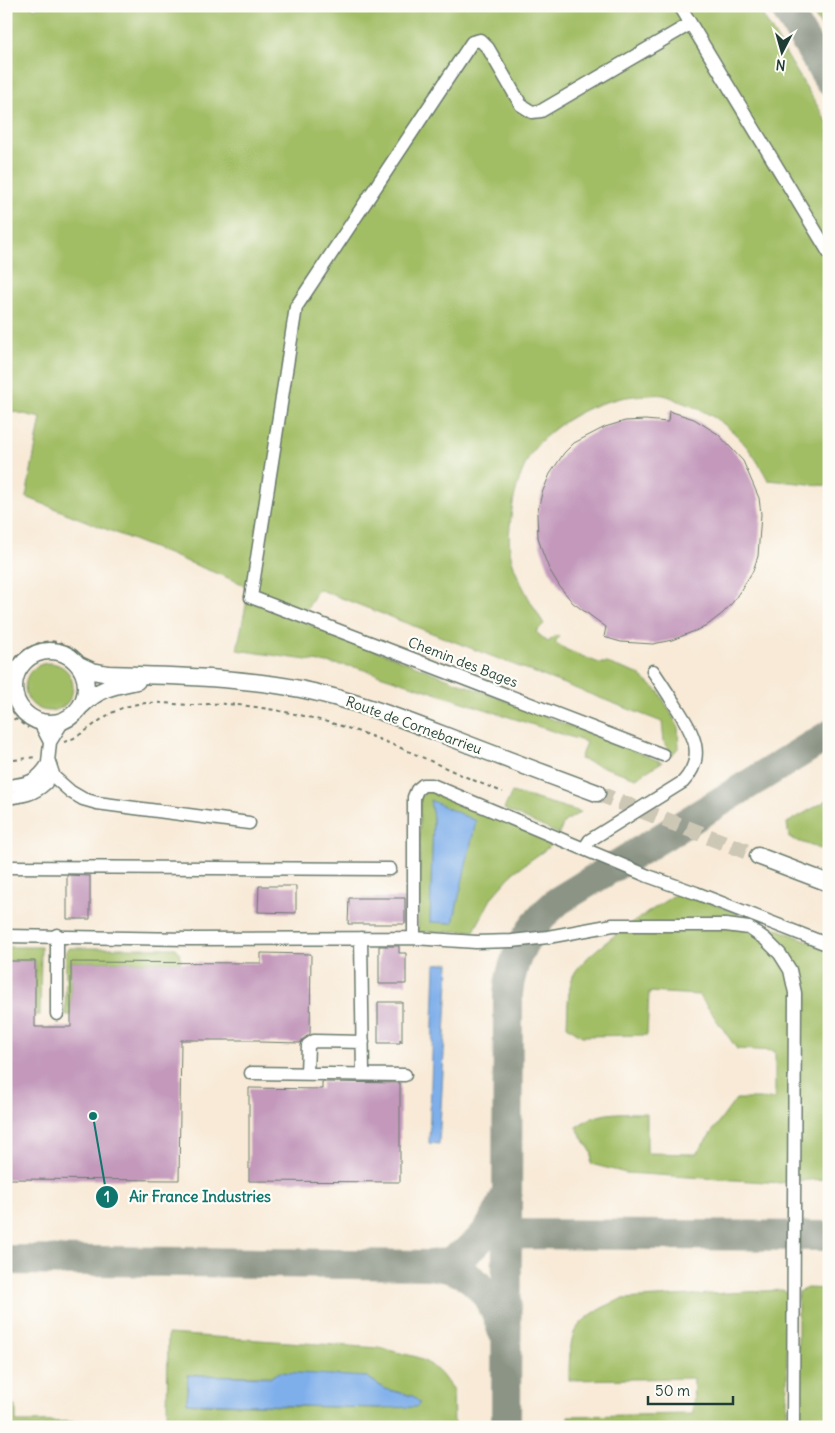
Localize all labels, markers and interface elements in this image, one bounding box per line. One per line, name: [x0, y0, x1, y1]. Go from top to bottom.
north arrow: [758, 28, 808, 78]
text: N: [775, 55, 786, 74]
street label: Chemin des Bages: [406, 633, 520, 691]
street label: Route de Cornebarrieu: [343, 692, 485, 758]
callout: Air France Industries: [94, 1182, 281, 1212]
text: 1: [104, 1187, 110, 1206]
text: Air France Industries: [129, 1187, 271, 1206]
scale bar: [648, 1373, 732, 1405]
text: 50 m: [655, 1381, 690, 1400]

